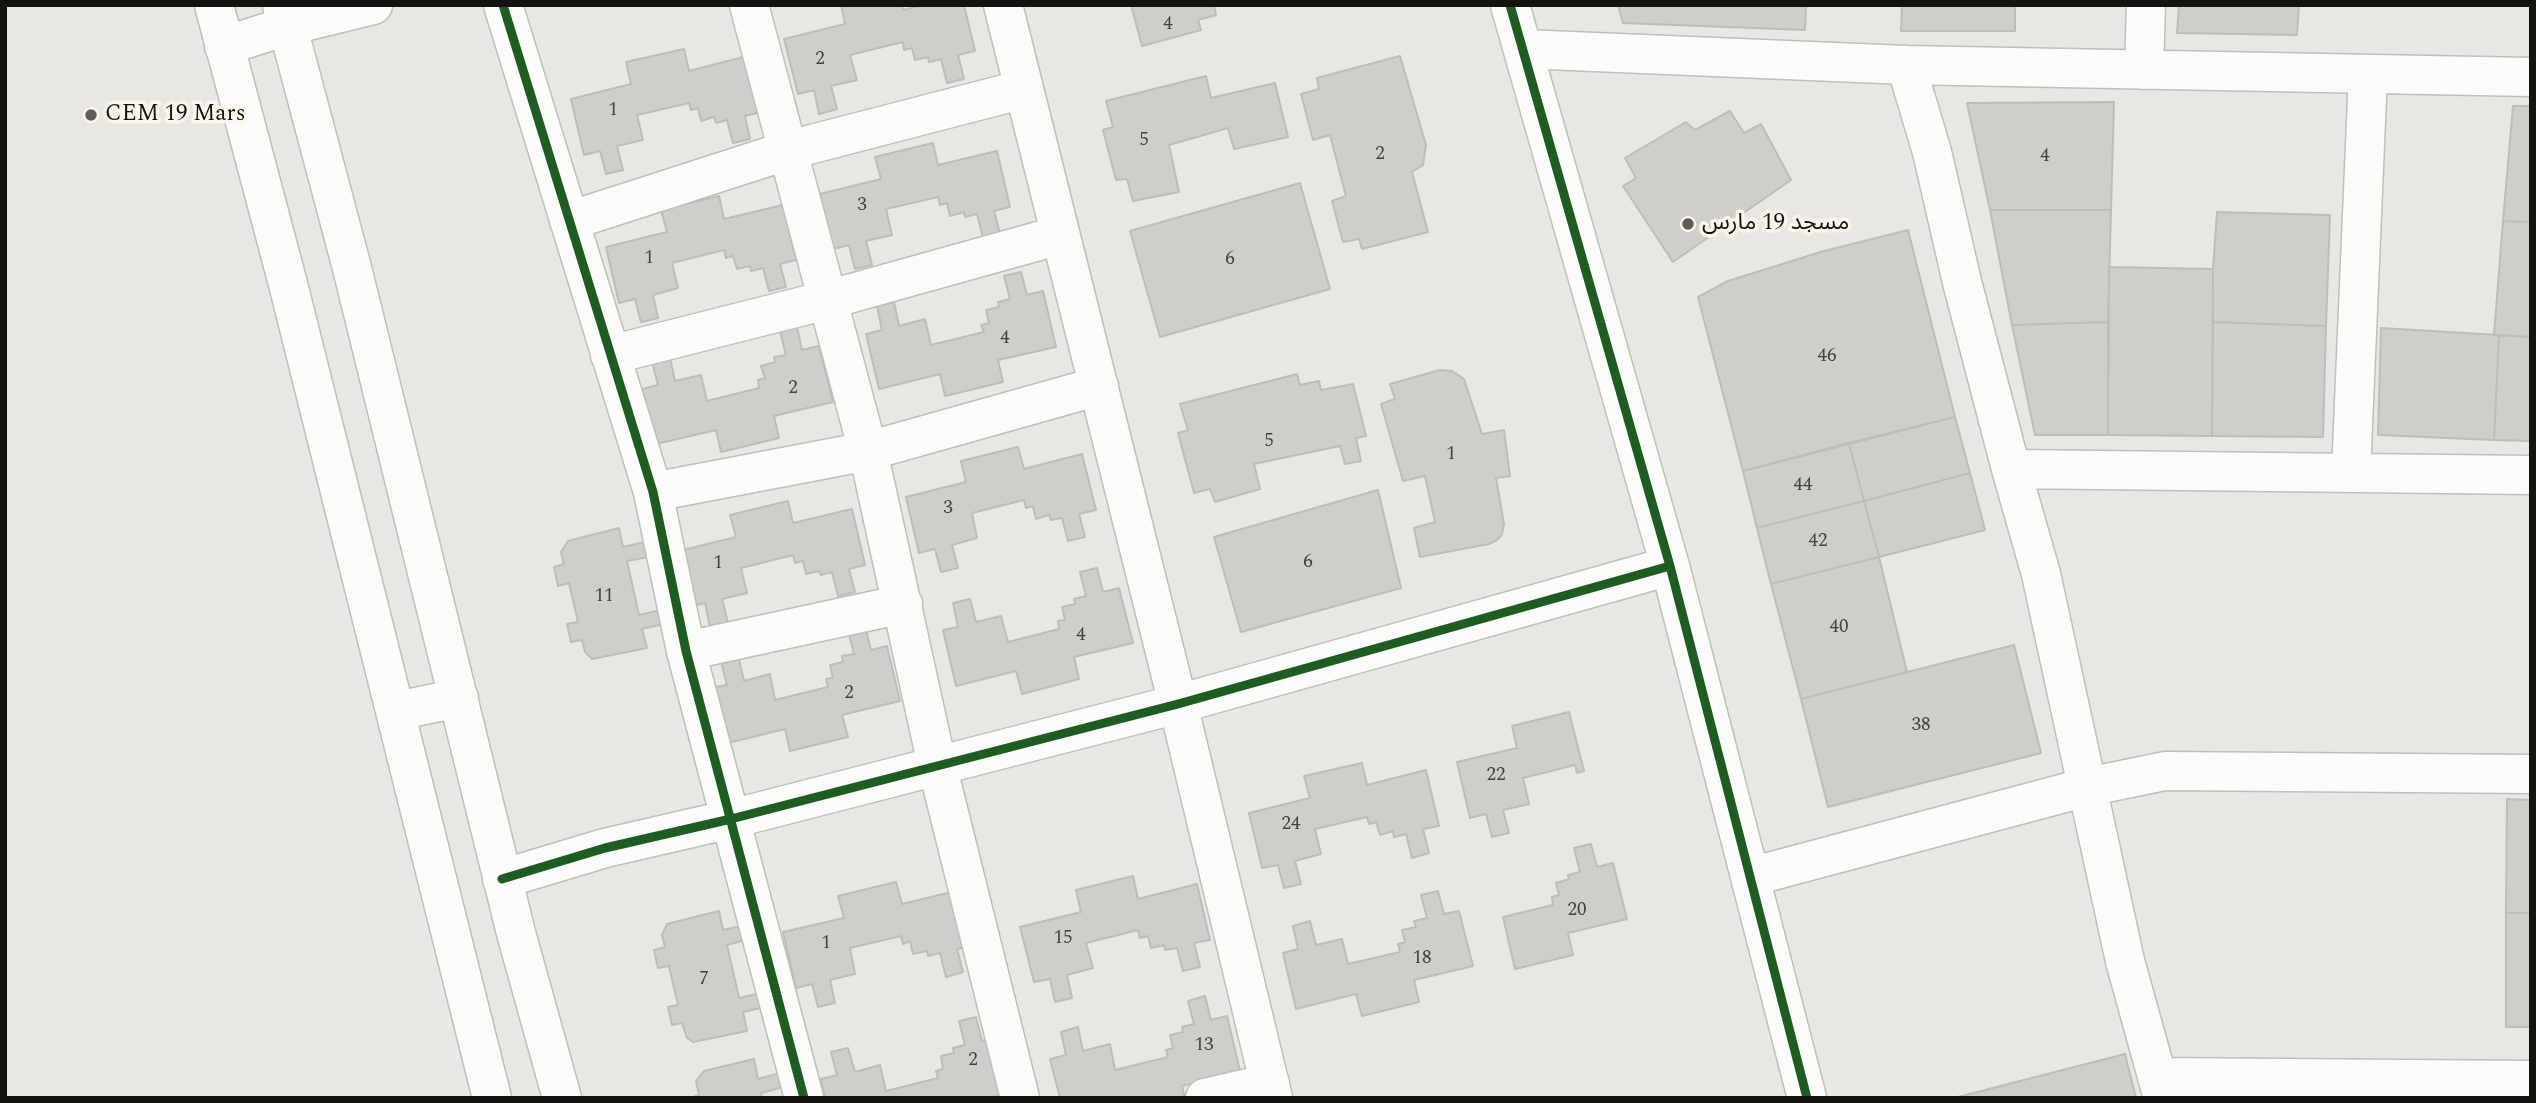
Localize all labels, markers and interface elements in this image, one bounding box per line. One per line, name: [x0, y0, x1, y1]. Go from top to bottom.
house number: 4: [1163, 14, 1173, 36]
house number: 2: [815, 49, 825, 71]
house number: 1: [608, 100, 618, 122]
place label: CEM 19 Mars: [105, 101, 246, 129]
marker: CEM 19 Mars: [83, 107, 99, 123]
house number: 5: [1139, 130, 1149, 152]
house number: 2: [1375, 144, 1385, 166]
house number: 4: [2040, 146, 2050, 168]
house number: 3: [857, 195, 867, 217]
place label: مسجد 19 مارس: [1702, 210, 1849, 238]
marker: مسجد 19 مارس: [1680, 216, 1696, 232]
house number: 1: [644, 248, 654, 270]
house number: 6: [1225, 249, 1235, 271]
house number: 4: [1000, 328, 1010, 350]
house number: 46: [1818, 346, 1836, 368]
house number: 2: [788, 378, 798, 400]
house number: 5: [1264, 431, 1274, 453]
house number: 1: [1446, 444, 1456, 466]
house number: 44: [1794, 475, 1812, 497]
house number: 3: [943, 498, 953, 520]
house number: 42: [1809, 531, 1827, 553]
house number: 6: [1303, 552, 1313, 574]
house number: 1: [713, 553, 723, 575]
house number: 11: [595, 586, 613, 608]
house number: 40: [1830, 617, 1848, 639]
house number: 4: [1076, 625, 1086, 647]
house number: 2: [844, 683, 854, 705]
house number: 38: [1912, 715, 1930, 737]
house number: 22: [1487, 765, 1505, 787]
house number: 24: [1282, 814, 1300, 836]
house number: 20: [1568, 900, 1586, 922]
house number: 15: [1054, 928, 1072, 950]
house number: 1: [821, 933, 831, 955]
house number: 18: [1413, 948, 1431, 970]
house number: 7: [699, 969, 709, 991]
house number: 13: [1195, 1035, 1213, 1057]
house number: 2: [968, 1050, 978, 1072]

